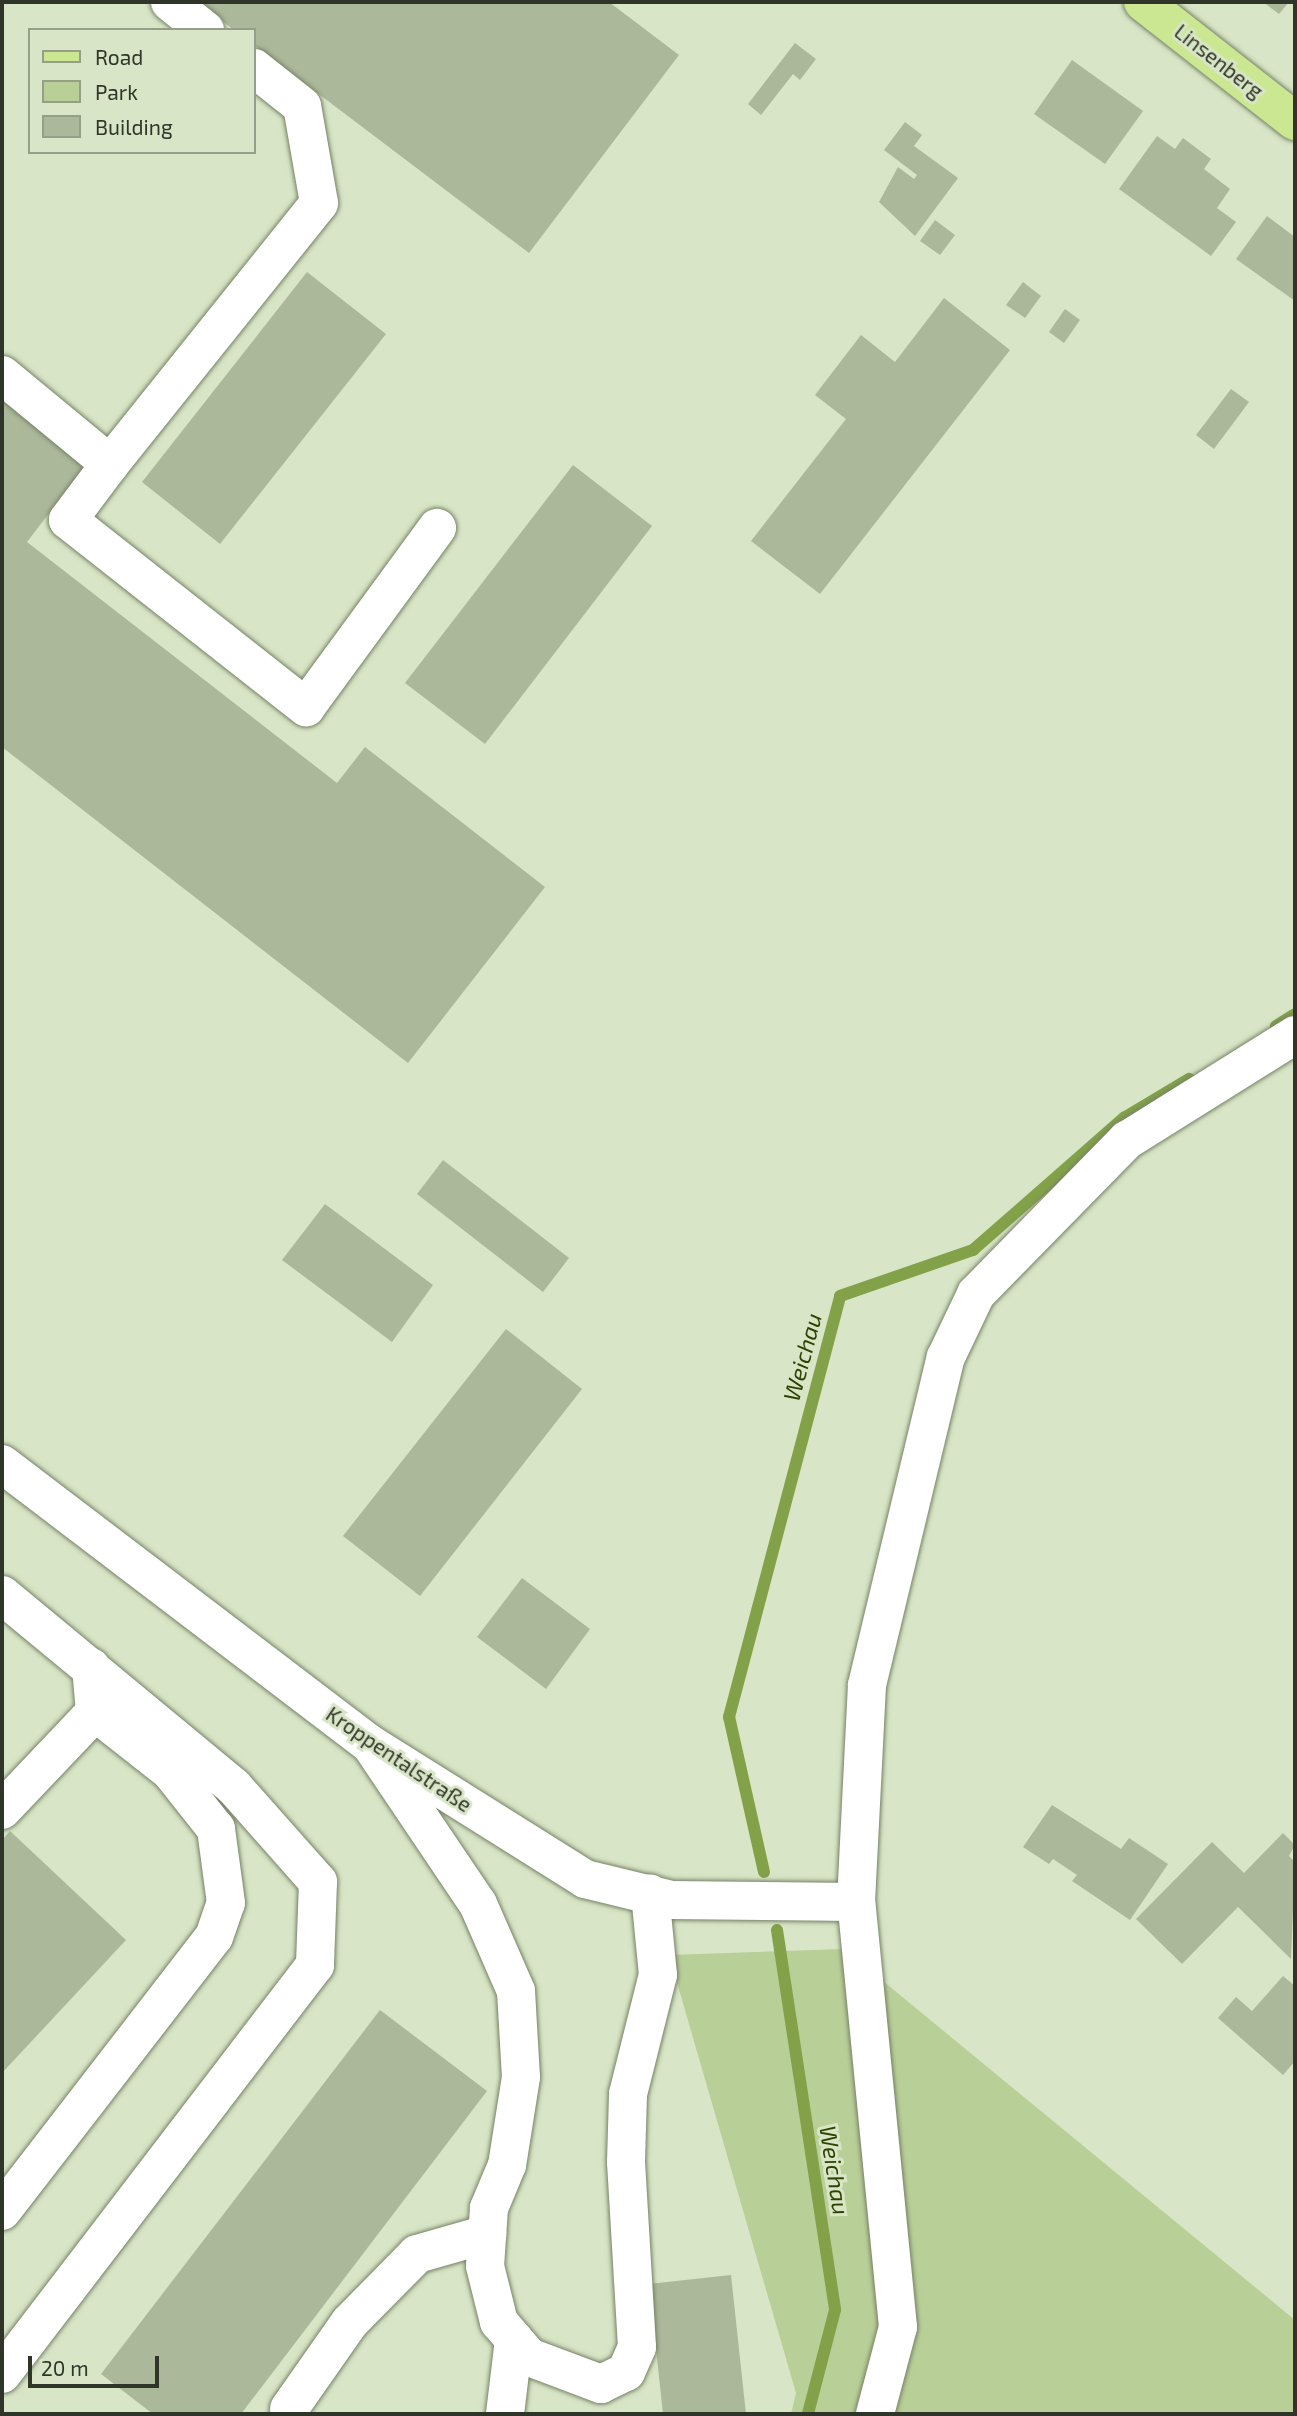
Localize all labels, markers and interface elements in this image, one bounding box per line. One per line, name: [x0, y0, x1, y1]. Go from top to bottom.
street label: Linsenberg: [1170, 19, 1268, 103]
legend: [28, 28, 256, 154]
text: Road: [95, 44, 143, 69]
text: Park: [95, 79, 138, 104]
text: Building: [95, 114, 173, 139]
water label: Weichau: [777, 1310, 827, 1404]
street label: Kroppentalstraße: [321, 1701, 477, 1817]
water label: Weichau: [814, 2123, 856, 2217]
scale bar: [32, 2342, 163, 2386]
text: 20 m: [41, 2355, 89, 2380]

